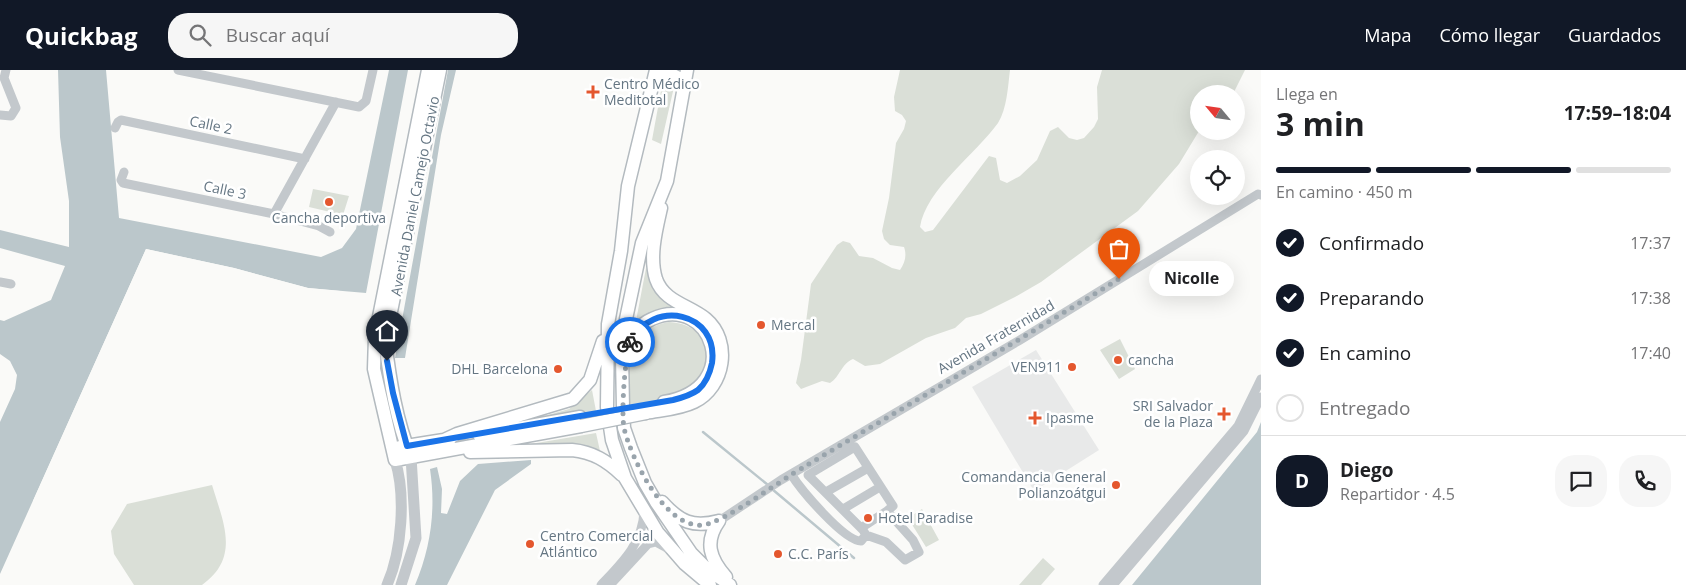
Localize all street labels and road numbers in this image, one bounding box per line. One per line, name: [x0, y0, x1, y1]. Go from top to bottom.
street label: Avenida Daniel Camejo Octavio: [386, 94, 443, 297]
street label: Calle 2: [188, 111, 234, 138]
street label: Calle 3: [202, 176, 248, 203]
street label: Avenida Fraternidad: [934, 295, 1058, 378]

